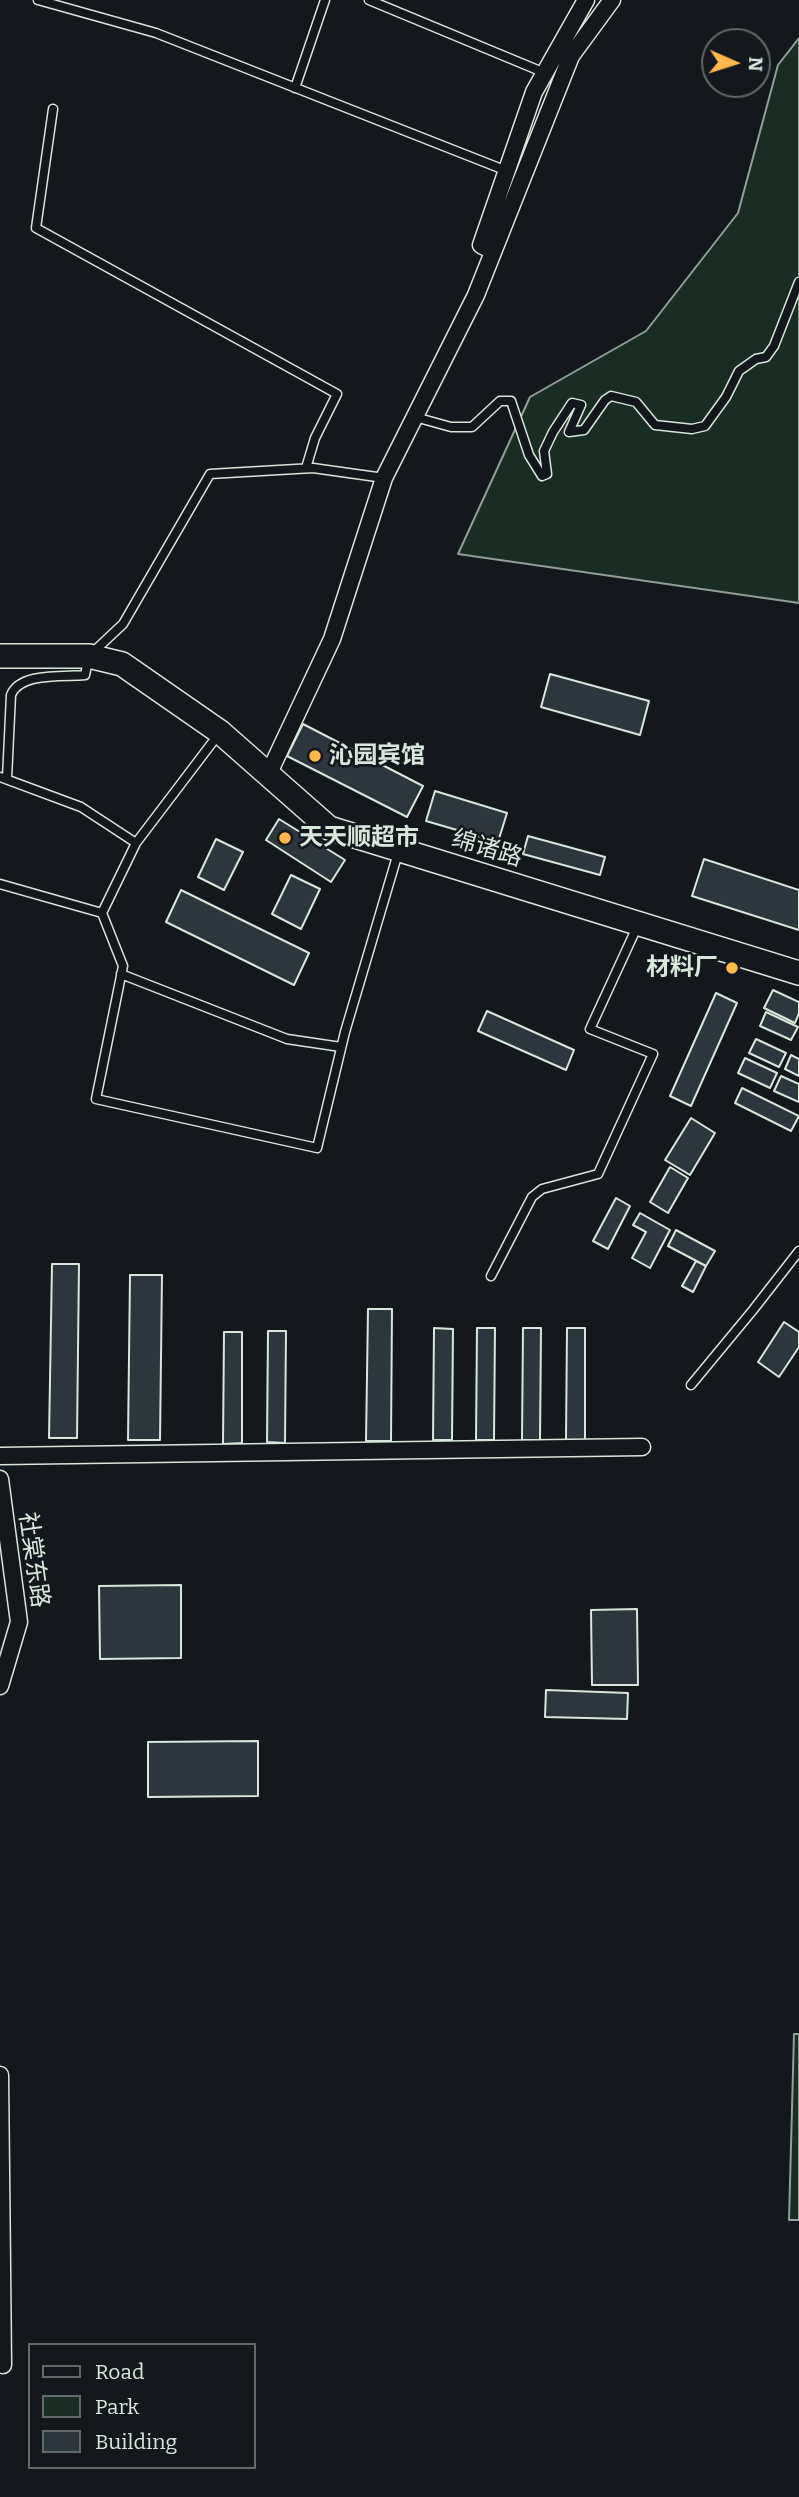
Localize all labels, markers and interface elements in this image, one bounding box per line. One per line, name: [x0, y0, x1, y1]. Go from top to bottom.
north arrow: [701, 28, 771, 98]
text: N: [744, 56, 767, 72]
place label: 沁园宾馆: [329, 742, 425, 770]
marker: 沁园宾馆: [307, 748, 323, 764]
place label: 天天顺超市: [299, 824, 419, 852]
street label: 绵诸路: [448, 825, 526, 873]
marker: 天天顺超市: [277, 830, 293, 846]
place label: 材料厂: [646, 954, 718, 982]
marker: 材料厂: [724, 960, 740, 976]
street label: 社棠东路: [12, 1510, 54, 1610]
legend: [28, 2343, 256, 2469]
text: Road: [95, 2359, 144, 2385]
text: Park: [95, 2394, 139, 2420]
text: Building: [95, 2429, 177, 2455]

